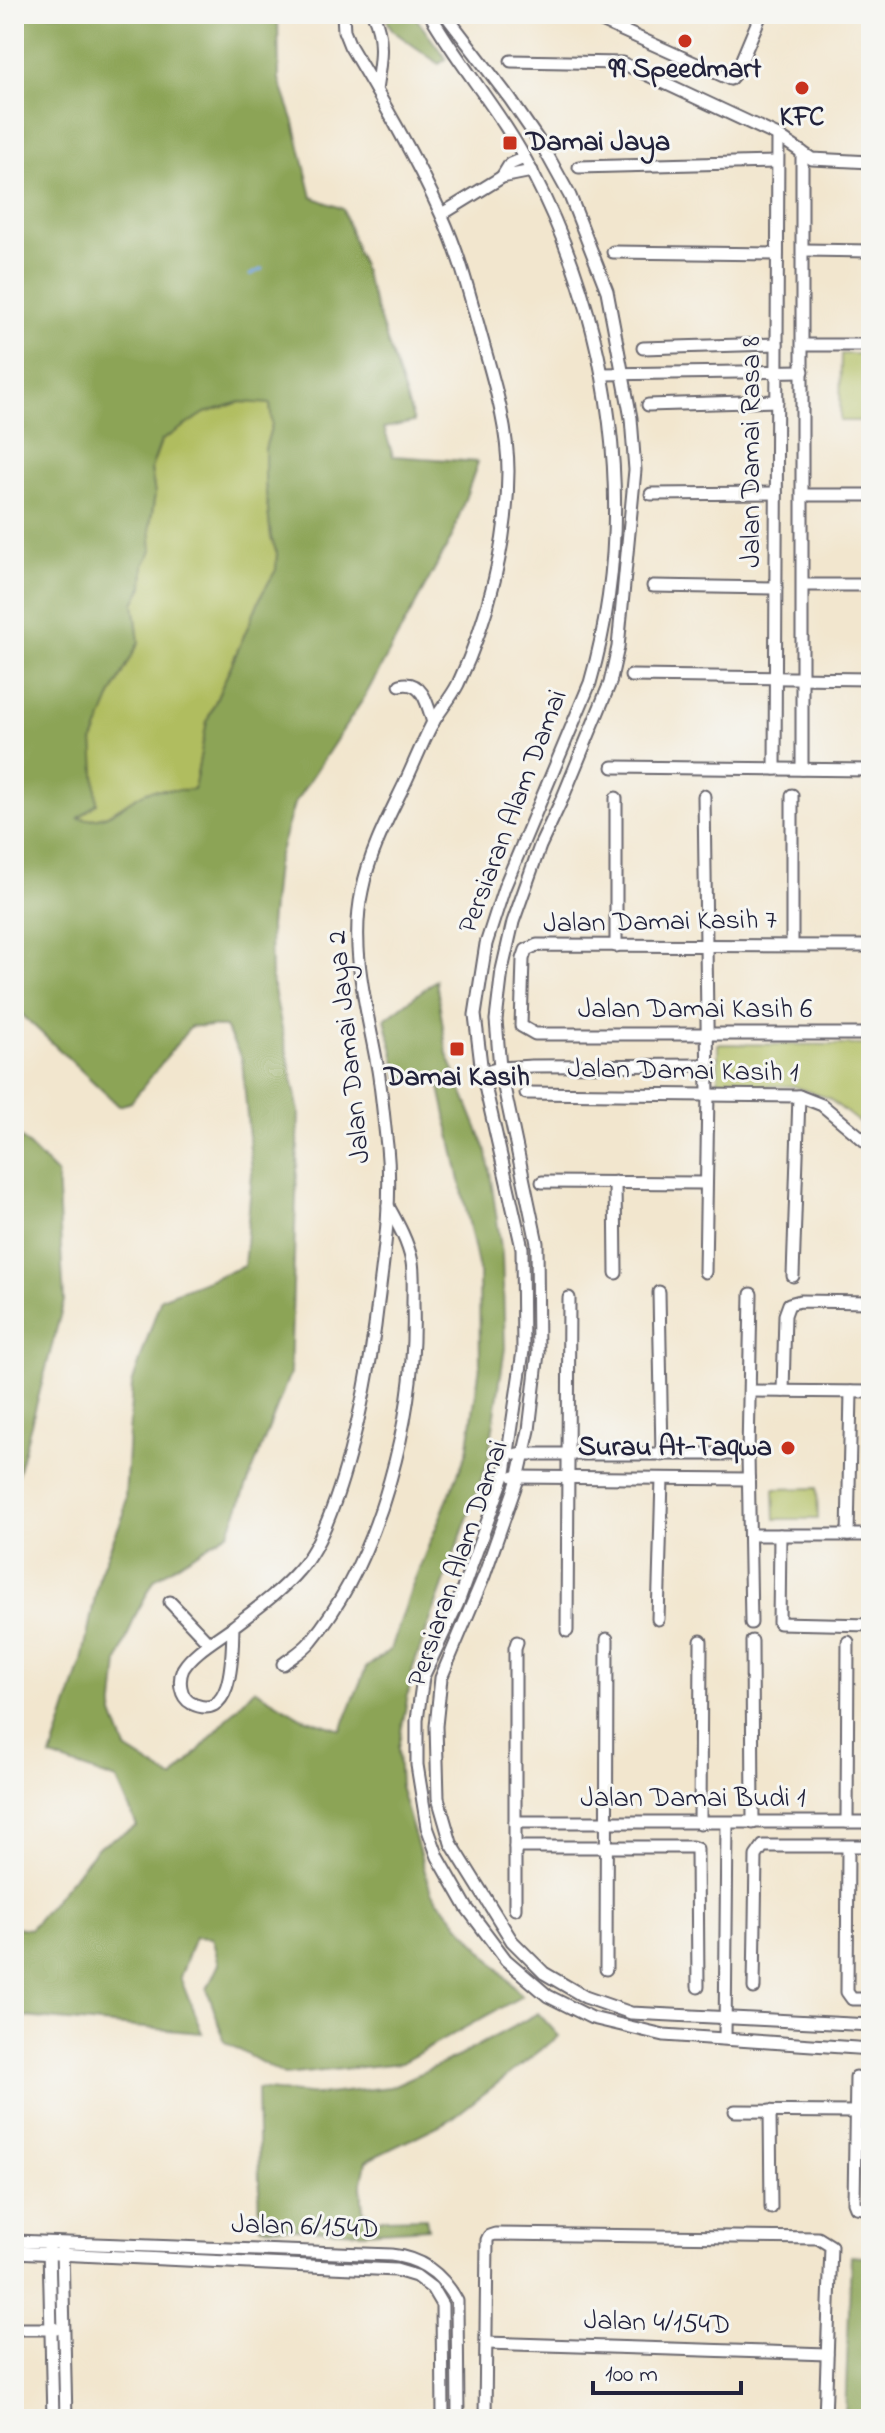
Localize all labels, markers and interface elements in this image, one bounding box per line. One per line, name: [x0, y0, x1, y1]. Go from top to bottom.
marker: 99 Speedmart: [676, 32, 694, 50]
place label: 99 Speedmart: [608, 50, 762, 91]
marker: KFC: [793, 79, 811, 97]
place label: KFC: [780, 98, 824, 139]
place label: Damai Jaya: [524, 123, 670, 164]
marker: Damai Jaya: [501, 134, 519, 152]
street label: Jalan Damai Rasa 8: [732, 336, 773, 568]
street label: Persiaran Alam Damai: [449, 684, 579, 940]
street label: Jalan Damai Kasih 7: [543, 900, 778, 946]
street label: Jalan Damai Jaya 2: [317, 928, 383, 1166]
street label: Jalan Damai Kasih 6: [578, 990, 812, 1031]
marker: Damai Kasih: [448, 1040, 466, 1058]
street label: Jalan Damai Kasih 1: [567, 1049, 799, 1095]
place label: Damai Kasih: [382, 1058, 530, 1099]
place label: Surau At-Taqwa: [578, 1428, 772, 1469]
street label: Persiaran Alam Damai: [398, 1435, 520, 1693]
marker: Surau At-Taqwa: [779, 1439, 797, 1457]
street label: Jalan Damai Budi 1: [580, 1779, 806, 1820]
street label: Jalan 6/154D: [231, 2205, 379, 2251]
street label: Jalan 4/154D: [583, 2301, 731, 2347]
scale bar: [593, 2345, 741, 2395]
text: 100 m: [605, 2358, 658, 2393]

